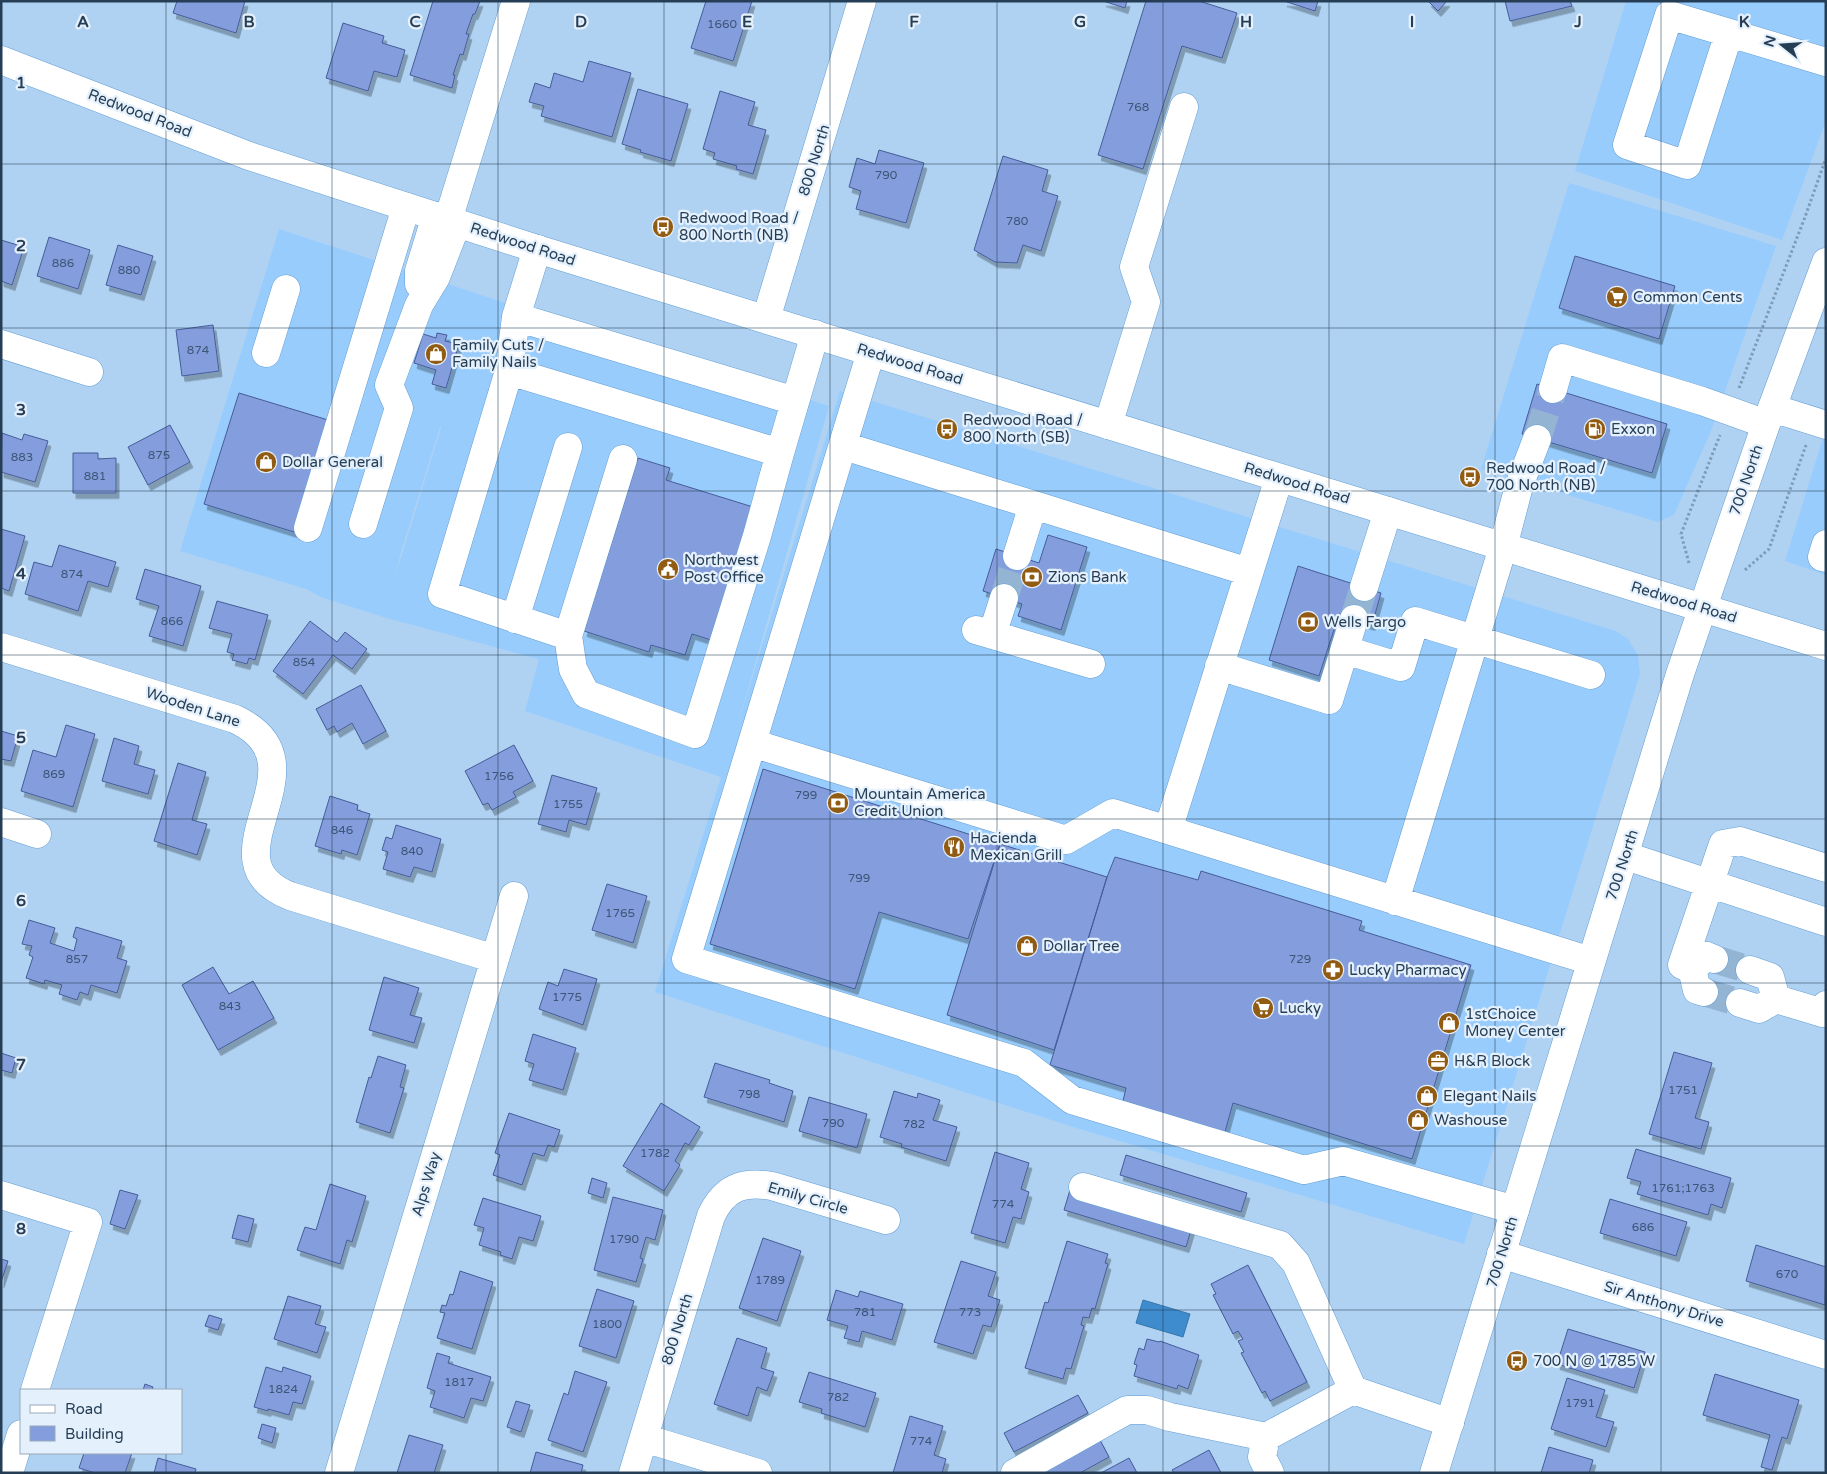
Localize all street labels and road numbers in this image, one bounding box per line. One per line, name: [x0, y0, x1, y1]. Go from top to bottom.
street label: Redwood Road: [86, 85, 194, 141]
street label: 800 North: [795, 122, 833, 198]
street label: Redwood Road: [468, 218, 578, 270]
street label: Redwood Road: [855, 339, 965, 389]
street label: 700 North: [1725, 442, 1767, 518]
street label: Redwood Road: [1242, 458, 1352, 508]
street label: Redwood Road: [1629, 577, 1739, 627]
street label: Wooden Lane: [143, 683, 243, 731]
street label: 700 North: [1602, 827, 1642, 903]
street label: Alps Way: [408, 1150, 444, 1218]
street label: Emily Circle: [766, 1178, 850, 1218]
street label: 700 North: [1483, 1214, 1521, 1290]
street label: Sir Anthony Drive: [1602, 1277, 1726, 1331]
street label: 800 North: [658, 1291, 696, 1367]

